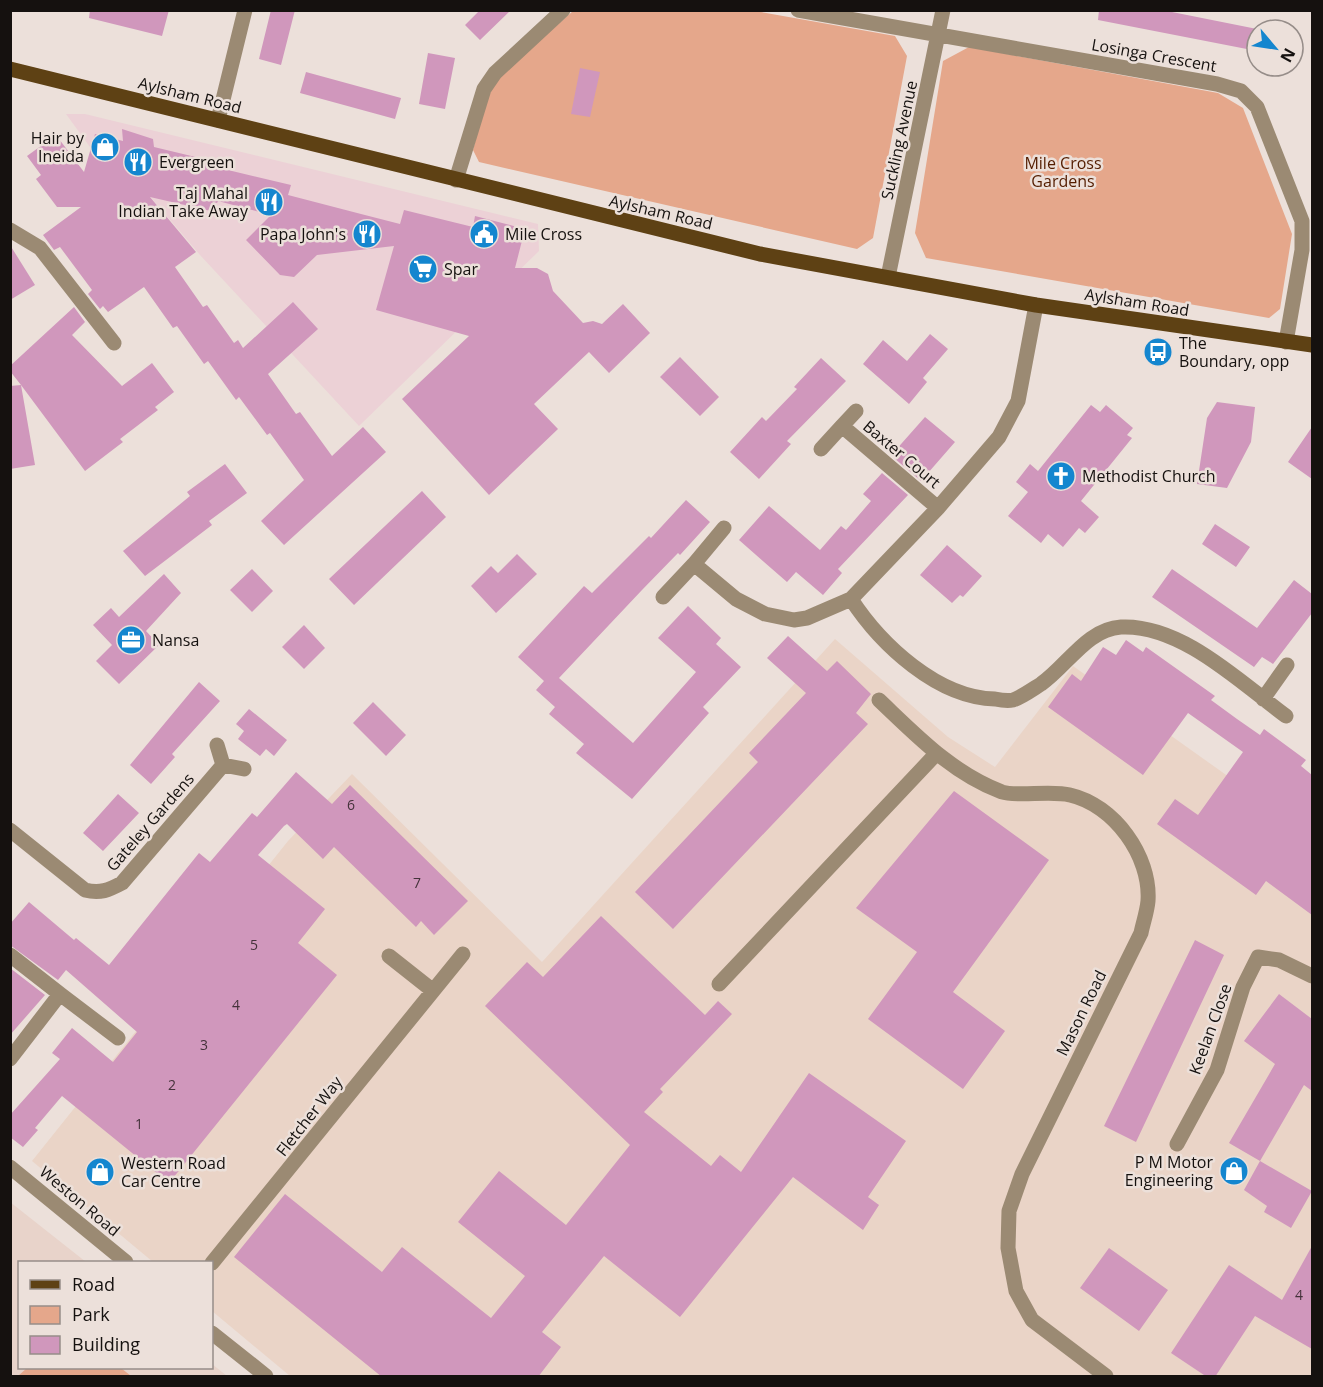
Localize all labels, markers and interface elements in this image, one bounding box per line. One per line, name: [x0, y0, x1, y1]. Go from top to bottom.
north arrow: [1245, 18, 1305, 78]
street label: Losinga Crescent: [1090, 33, 1219, 77]
text: N: [1275, 44, 1301, 66]
street label: Aylsham Road: [136, 72, 244, 118]
street label: Suckling Avenue: [876, 78, 922, 202]
place label: Hair by Ineida: [31, 127, 85, 167]
shop icon: Hair by Ineida: [89, 131, 121, 163]
restaurant icon: Evergreen: [122, 146, 154, 178]
place label: Evergreen: [159, 151, 234, 173]
park label: Mile Cross Gardens: [1024, 152, 1102, 192]
place label: Taj Mahal Indian Take Away: [118, 182, 249, 222]
restaurant icon: Taj Mahal Indian Take Away: [253, 186, 285, 218]
street label: Aylsham Road: [607, 189, 715, 235]
restaurant icon: Papa John's: [351, 218, 383, 250]
public building icon: Mile Cross: [468, 218, 500, 250]
place label: Papa John's: [260, 223, 346, 245]
place label: Mile Cross: [505, 223, 582, 245]
supermarket icon: Spar: [407, 253, 439, 285]
place label: Spar: [444, 258, 478, 280]
street label: Aylsham Road: [1083, 283, 1191, 321]
place label: The Boundary, opp: [1179, 332, 1289, 372]
bus stop icon: The Boundary, opp: [1142, 336, 1174, 368]
street label: Baxter Court: [859, 415, 946, 493]
church icon: Methodist Church: [1045, 460, 1077, 492]
place label: Methodist Church: [1082, 465, 1216, 487]
office icon: Nansa: [115, 624, 147, 656]
place label: Nansa: [152, 629, 199, 651]
street label: Gateley Gardens: [101, 768, 199, 876]
house number: 6: [347, 795, 355, 814]
house number: 7: [413, 873, 421, 892]
house number: 5: [250, 935, 258, 954]
street label: Mason Road: [1051, 967, 1111, 1059]
street label: Keelan Close: [1183, 981, 1237, 1077]
house number: 4: [232, 995, 240, 1014]
house number: 3: [200, 1035, 208, 1054]
street label: Fletcher Way: [271, 1071, 348, 1161]
house number: 2: [168, 1075, 176, 1094]
house number: 1: [135, 1114, 143, 1133]
place label: P M Motor Engineering: [1125, 1151, 1213, 1191]
place label: Western Road Car Centre: [121, 1152, 226, 1192]
shop icon: P M Motor Engineering: [1218, 1155, 1250, 1187]
shop icon: Western Road Car Centre: [84, 1156, 116, 1188]
street label: Weston Road: [35, 1161, 125, 1241]
legend: [18, 1261, 213, 1369]
text: Road: [72, 1272, 115, 1296]
house number: 4: [1295, 1285, 1303, 1304]
text: Park: [72, 1302, 110, 1326]
text: Building: [72, 1332, 140, 1356]

